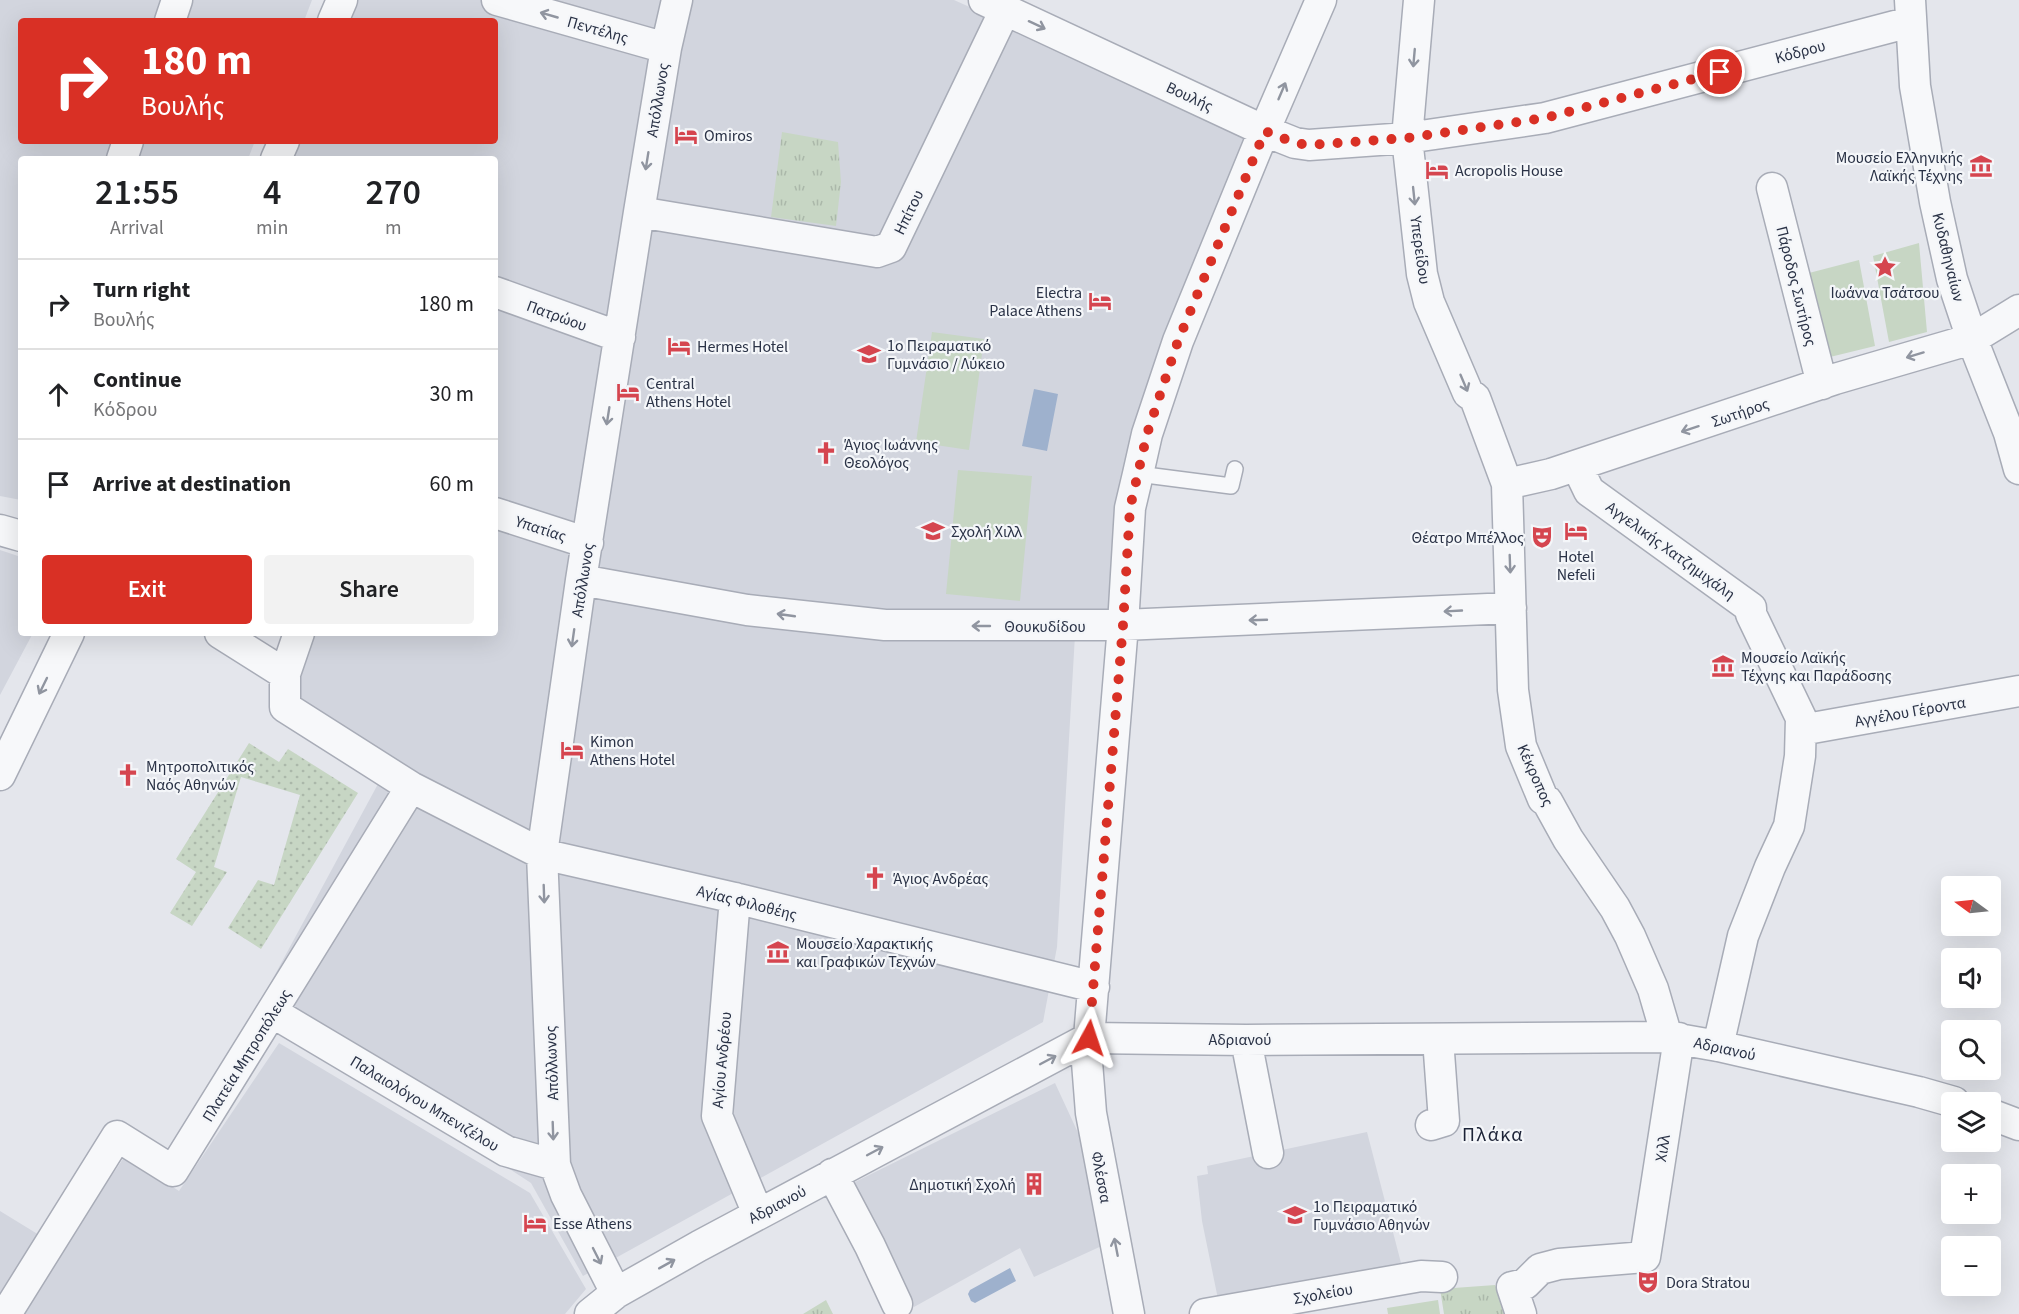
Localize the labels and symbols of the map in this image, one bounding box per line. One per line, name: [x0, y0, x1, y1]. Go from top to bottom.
one-way arrow: [540, 9, 559, 20]
street label: Πεντέλης: [565, 11, 631, 49]
one-way arrow: [1027, 20, 1045, 31]
street label: Κόδρου: [1773, 35, 1828, 69]
pin: [1694, 46, 1745, 97]
one-way arrow: [1408, 48, 1419, 68]
street label: Απόλλωνος: [641, 61, 675, 139]
street label: Βουλής: [1163, 77, 1217, 117]
one-way arrow: [1277, 82, 1288, 100]
hotel icon: Omiros: [673, 122, 699, 148]
place label: Omiros: [704, 125, 753, 147]
place label: Μουσείο Ελληνικής Λαϊκής Τέχνης: [1836, 147, 1963, 187]
one-way arrow: [641, 150, 652, 170]
museum icon: Μουσείο Ελληνικής Λαϊκής Τέχνης: [1968, 153, 1994, 179]
hotel icon: Acropolis House: [1424, 157, 1450, 183]
place label: Acropolis House: [1455, 160, 1563, 182]
street label: Ηπίτου: [889, 186, 929, 239]
one-way arrow: [1409, 186, 1420, 205]
street label: Κυδαθηναίων: [1926, 210, 1970, 304]
street label: Υπερείδου: [1404, 214, 1436, 286]
street label: Πάροδος Σωτήρος: [1770, 224, 1822, 349]
place icon: Ιωάννα Τσάτσου: [1872, 254, 1898, 280]
place label: Electra Palace Athens: [989, 282, 1082, 322]
place label: Ιωάννα Τσάτσου: [1831, 282, 1939, 304]
hotel icon: Electra Palace Athens: [1087, 288, 1113, 314]
street label: Πατρώου: [523, 295, 590, 337]
hotel icon: Hermes Hotel: [666, 333, 692, 359]
place label: 1ο Πειραματικό Γυμνάσιο / Λύκειο: [887, 335, 1005, 375]
place label: Hermes Hotel: [697, 336, 788, 358]
school or university icon: 1ο Πειραματικό Γυμνάσιο / Λύκειο: [856, 341, 882, 367]
one-way arrow: [1906, 350, 1925, 361]
place label: Central Athens Hotel: [646, 373, 731, 413]
one-way arrow: [1458, 373, 1470, 391]
hotel icon: Central Athens Hotel: [615, 379, 641, 405]
street label: Σωτήρος: [1709, 393, 1772, 433]
one-way arrow: [602, 405, 613, 425]
one-way arrow: [1681, 424, 1700, 435]
place label: Άγιος Ιωάννης Θεολόγος: [844, 434, 938, 474]
church icon: Άγιος Ιωάννης Θεολόγος: [813, 440, 839, 466]
street label: Αγγελικής Χατζημιχάλη: [1601, 496, 1740, 605]
street label: Υπατίας: [512, 510, 569, 547]
school or university icon: Σχολή Χιλλ: [920, 518, 946, 544]
hotel icon: Hotel Nefeli: [1563, 518, 1589, 544]
place label: Σχολή Χιλλ: [951, 521, 1022, 543]
theatre icon: Θέατρο Μπέλλος: [1529, 524, 1555, 550]
place label: Θέατρο Μπέλλος: [1411, 527, 1524, 549]
street label: Απόλλωνος: [566, 541, 600, 619]
place label: Hotel Nefeli: [1557, 546, 1595, 586]
one-way arrow: [1504, 553, 1515, 573]
one-way arrow: [1443, 605, 1463, 616]
one-way arrow: [777, 609, 797, 620]
one-way arrow: [1249, 614, 1269, 625]
street label: Θουκυδίδου: [1004, 616, 1086, 638]
one-way arrow: [971, 620, 991, 632]
one-way arrow: [567, 628, 578, 647]
place label: Μουσείο Λαϊκής Τέχνης και Παράδοσης: [1741, 647, 1892, 687]
museum icon: Μουσείο Λαϊκής Τέχνης και Παράδοσης: [1710, 653, 1736, 679]
one-way arrow: [37, 676, 49, 694]
street label: Αγγέλου Γέροντα: [1853, 691, 1967, 733]
place label: Kimon Athens Hotel: [590, 731, 675, 771]
hotel icon: Kimon Athens Hotel: [559, 737, 585, 763]
street label: Κέκροπος: [1512, 741, 1559, 810]
place label: Μητροπολιτικός Ναός Αθηνών: [146, 756, 254, 796]
church icon: Μητροπολιτικός Ναός Αθηνών: [115, 762, 141, 788]
church icon: Άγιος Ανδρέας: [862, 865, 888, 891]
place label: Άγιος Ανδρέας: [893, 868, 989, 890]
north arrow: [1941, 876, 2001, 936]
street label: Αγίας Φιλοθέης: [694, 880, 799, 926]
one-way arrow: [538, 883, 549, 903]
place label: Μουσείο Χαρακτικής και Γραφικών Τεχνών: [796, 933, 936, 973]
museum icon: Μουσείο Χαρακτικής και Γραφικών Τεχνών: [765, 939, 791, 965]
street label: Πλατεία Μητροπόλεως: [197, 985, 297, 1126]
position arrow: [1057, 1006, 1121, 1070]
street label: Αγίου Ανδρέου: [707, 1011, 737, 1109]
street label: Απόλλωνος: [540, 1025, 564, 1101]
street label: Αδριανού: [1209, 1029, 1271, 1051]
street label: Αδριανού: [1692, 1032, 1758, 1066]
street label: Παλαιολόγου Μπενιζέλου: [346, 1051, 503, 1157]
one-way arrow: [1038, 1054, 1056, 1065]
one-way arrow: [548, 1120, 559, 1140]
district label: Πλάκα: [1462, 1121, 1524, 1149]
street label: Χιλλ: [1650, 1133, 1676, 1163]
one-way arrow: [866, 1145, 884, 1156]
street label: Φλέσσα: [1085, 1150, 1117, 1205]
building icon: Δημοτική Σχολή: [1021, 1171, 1047, 1197]
place label: Δημοτική Σχολή: [909, 1174, 1016, 1196]
street label: Αδριανού: [745, 1180, 810, 1229]
place label: 1ο Πειραματικό Γυμνάσιο Αθηνών: [1313, 1196, 1430, 1236]
school or university icon: 1ο Πειραματικό Γυμνάσιο Αθηνών: [1282, 1202, 1308, 1228]
hotel icon: Esse Athens: [522, 1210, 548, 1236]
place label: Esse Athens: [553, 1213, 632, 1235]
one-way arrow: [1110, 1238, 1121, 1257]
one-way arrow: [591, 1247, 603, 1264]
one-way arrow: [658, 1258, 675, 1270]
theatre icon: Dora Stratou: [1635, 1269, 1661, 1295]
place label: Dora Stratou: [1666, 1272, 1750, 1294]
street label: Σχολείου: [1292, 1278, 1355, 1310]

